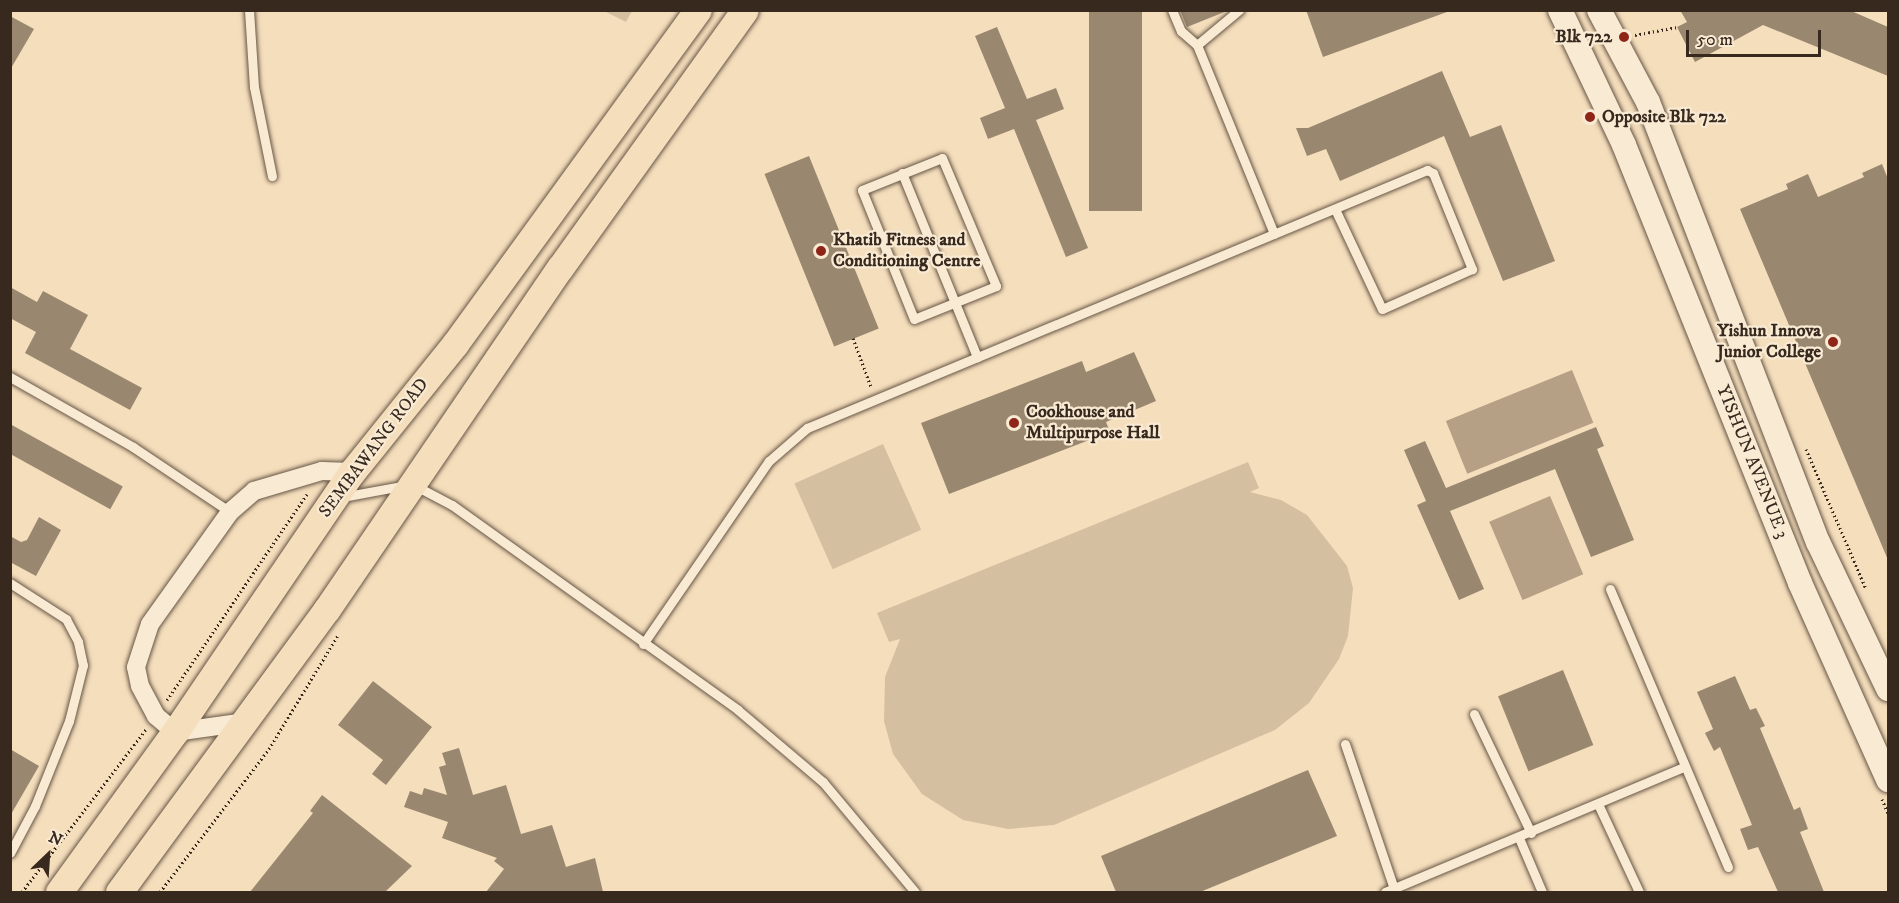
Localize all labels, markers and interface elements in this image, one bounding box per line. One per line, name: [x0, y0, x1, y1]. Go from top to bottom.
scale bar: [1689, 18, 1824, 56]
place label: Blk 722: [1555, 26, 1612, 48]
text: 50 m: [1697, 29, 1733, 51]
marker: Blk 722: [1617, 30, 1631, 44]
place label: Opposite Blk 722: [1602, 106, 1726, 128]
marker: Opposite Blk 722: [1583, 110, 1597, 124]
place label: Khatib Fitness and Conditioning Centre: [833, 230, 981, 272]
marker: Khatib Fitness and Conditioning Centre: [814, 244, 828, 258]
place label: Yishun Innova Junior College: [1717, 321, 1821, 364]
marker: Yishun Innova Junior College: [1826, 335, 1840, 349]
street label: SEMBAWANG ROAD: [315, 374, 433, 522]
street label: YISHUN AVENUE 3: [1711, 382, 1793, 542]
place label: Cookhouse and Multipurpose Hall: [1026, 402, 1160, 444]
marker: Cookhouse and Multipurpose Hall: [1007, 416, 1021, 430]
north arrow: [18, 825, 78, 885]
text: N: [45, 827, 66, 851]

